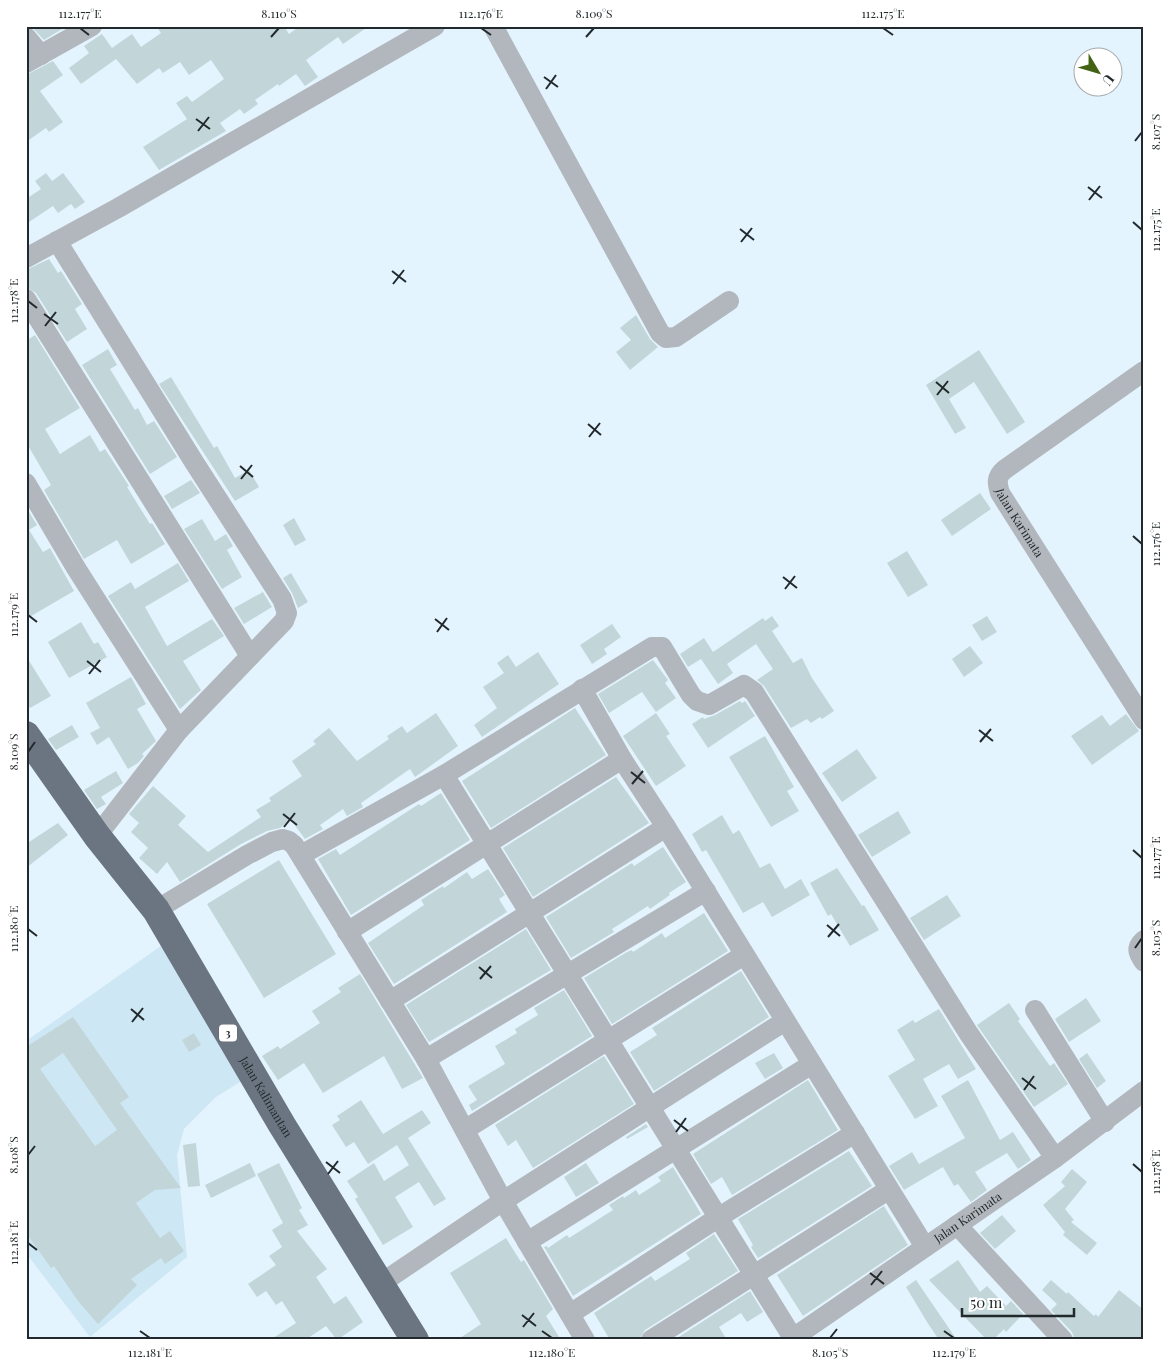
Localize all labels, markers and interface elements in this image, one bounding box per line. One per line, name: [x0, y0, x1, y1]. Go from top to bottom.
text: 112.177°E: [58, 5, 102, 21]
text: 8.110°S: [261, 5, 297, 21]
text: 112.176°E: [459, 5, 503, 21]
text: 8.109°S: [575, 5, 613, 21]
text: 112.175°E: [861, 5, 905, 21]
north arrow: [1072, 48, 1122, 98]
text: U: [1098, 71, 1119, 90]
text: 8.107°S: [1147, 114, 1163, 150]
text: 112.175°E: [1147, 208, 1163, 252]
text: 112.178°E: [5, 279, 21, 323]
street label: Jalan Karimata: [992, 486, 1048, 560]
text: 112.176°E: [1147, 522, 1163, 566]
text: 112.179°E: [5, 593, 21, 637]
text: 8.109°S: [5, 733, 21, 771]
text: 112.177°E: [1147, 836, 1163, 880]
text: 112.180°E: [5, 906, 21, 952]
text: 8.105°S: [1147, 920, 1163, 956]
road number: 3: [219, 1024, 237, 1042]
street label: Jalan Kalimantan: [236, 1052, 297, 1140]
text: 8.108°S: [5, 1136, 21, 1174]
text: 112.178°E: [1147, 1150, 1163, 1194]
street label: Jalan Karimata: [930, 1188, 1005, 1246]
text: 112.181°E: [5, 1221, 21, 1265]
scale bar: [962, 1286, 1075, 1318]
text: 50 m: [970, 1292, 1003, 1312]
text: 112.181°E: [128, 1344, 172, 1360]
text: 112.180°E: [529, 1344, 575, 1360]
text: 8.105°S: [812, 1344, 848, 1360]
text: 112.179°E: [932, 1344, 976, 1360]

